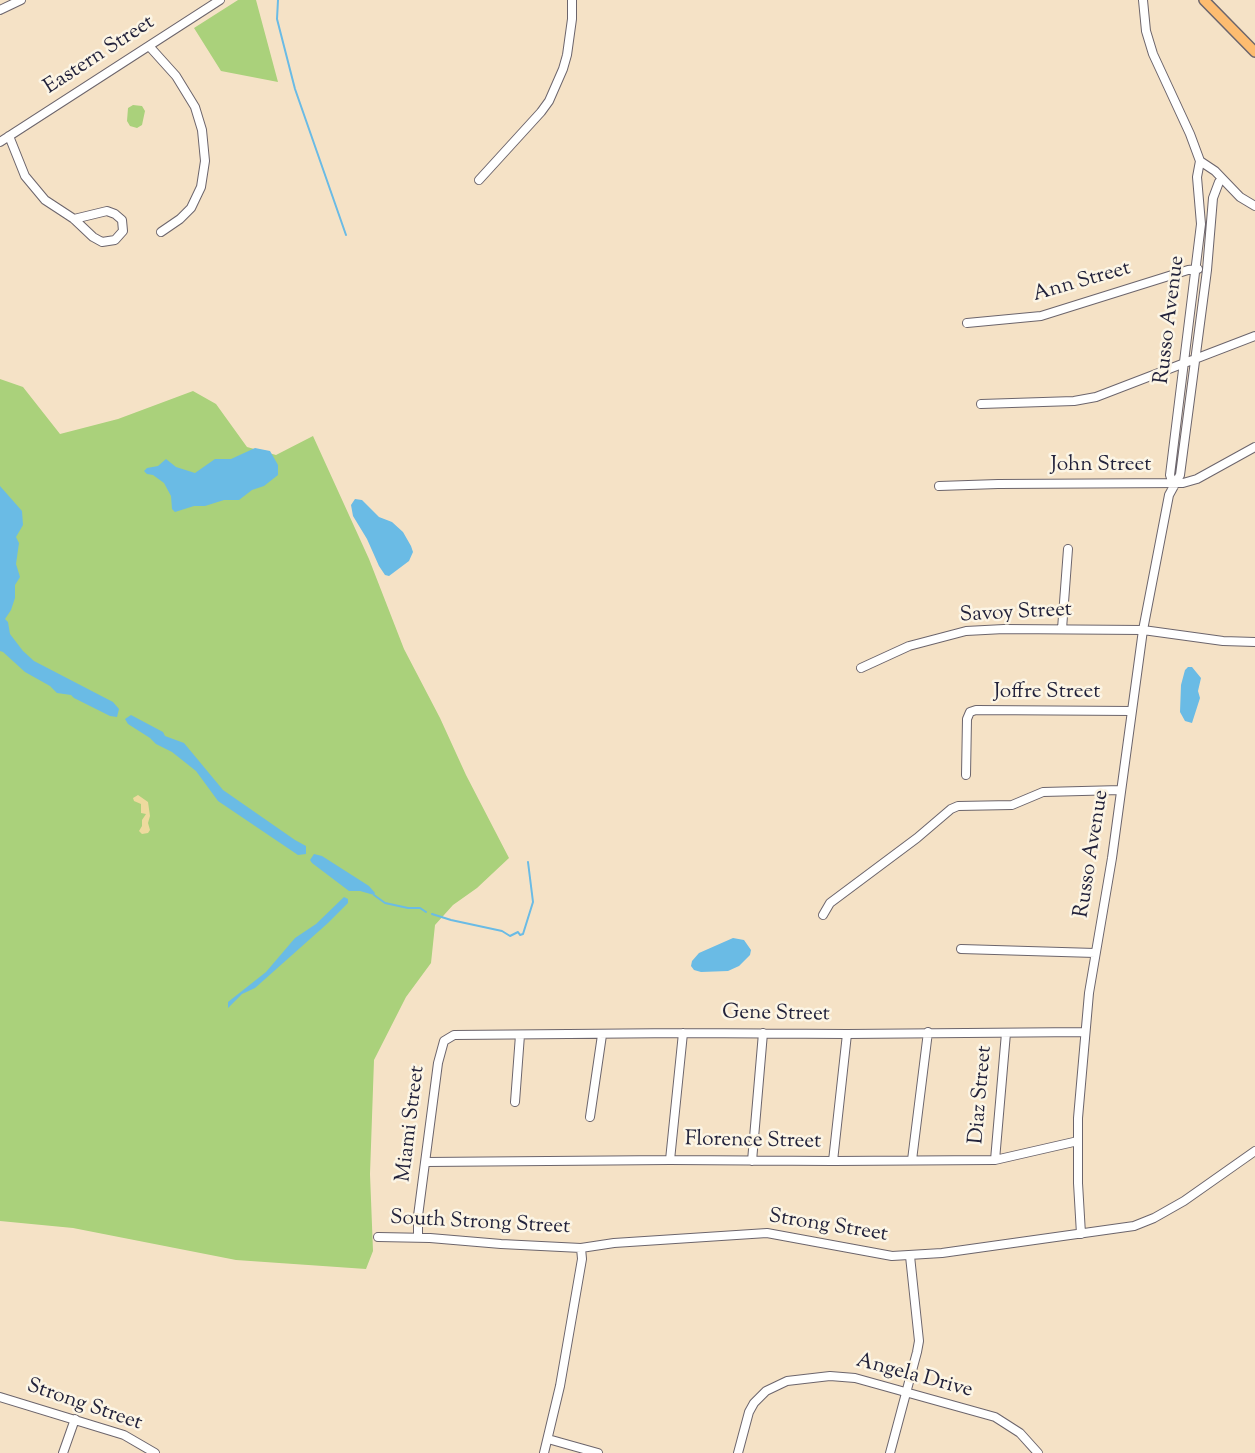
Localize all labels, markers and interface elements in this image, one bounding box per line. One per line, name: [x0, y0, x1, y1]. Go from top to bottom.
street label: Eastern Street: [40, 11, 160, 101]
street label: Russo Avenue: [1151, 254, 1191, 386]
street label: Ann Street: [1030, 257, 1134, 309]
street label: John Street: [1051, 453, 1151, 479]
street label: Savoy Street: [959, 598, 1073, 630]
street label: Joffre Street: [994, 680, 1100, 706]
street label: Russo Avenue: [1070, 788, 1116, 920]
street label: Gene Street: [722, 1001, 830, 1029]
street label: Diaz Street: [965, 1045, 999, 1145]
street label: Miami Street: [392, 1064, 432, 1184]
street label: Florence Street: [684, 1128, 822, 1156]
street label: Strong Street: [767, 1205, 889, 1249]
street label: South Strong Street: [389, 1207, 571, 1241]
street label: Angela Drive: [853, 1349, 975, 1405]
street label: Strong Street: [23, 1375, 145, 1437]

